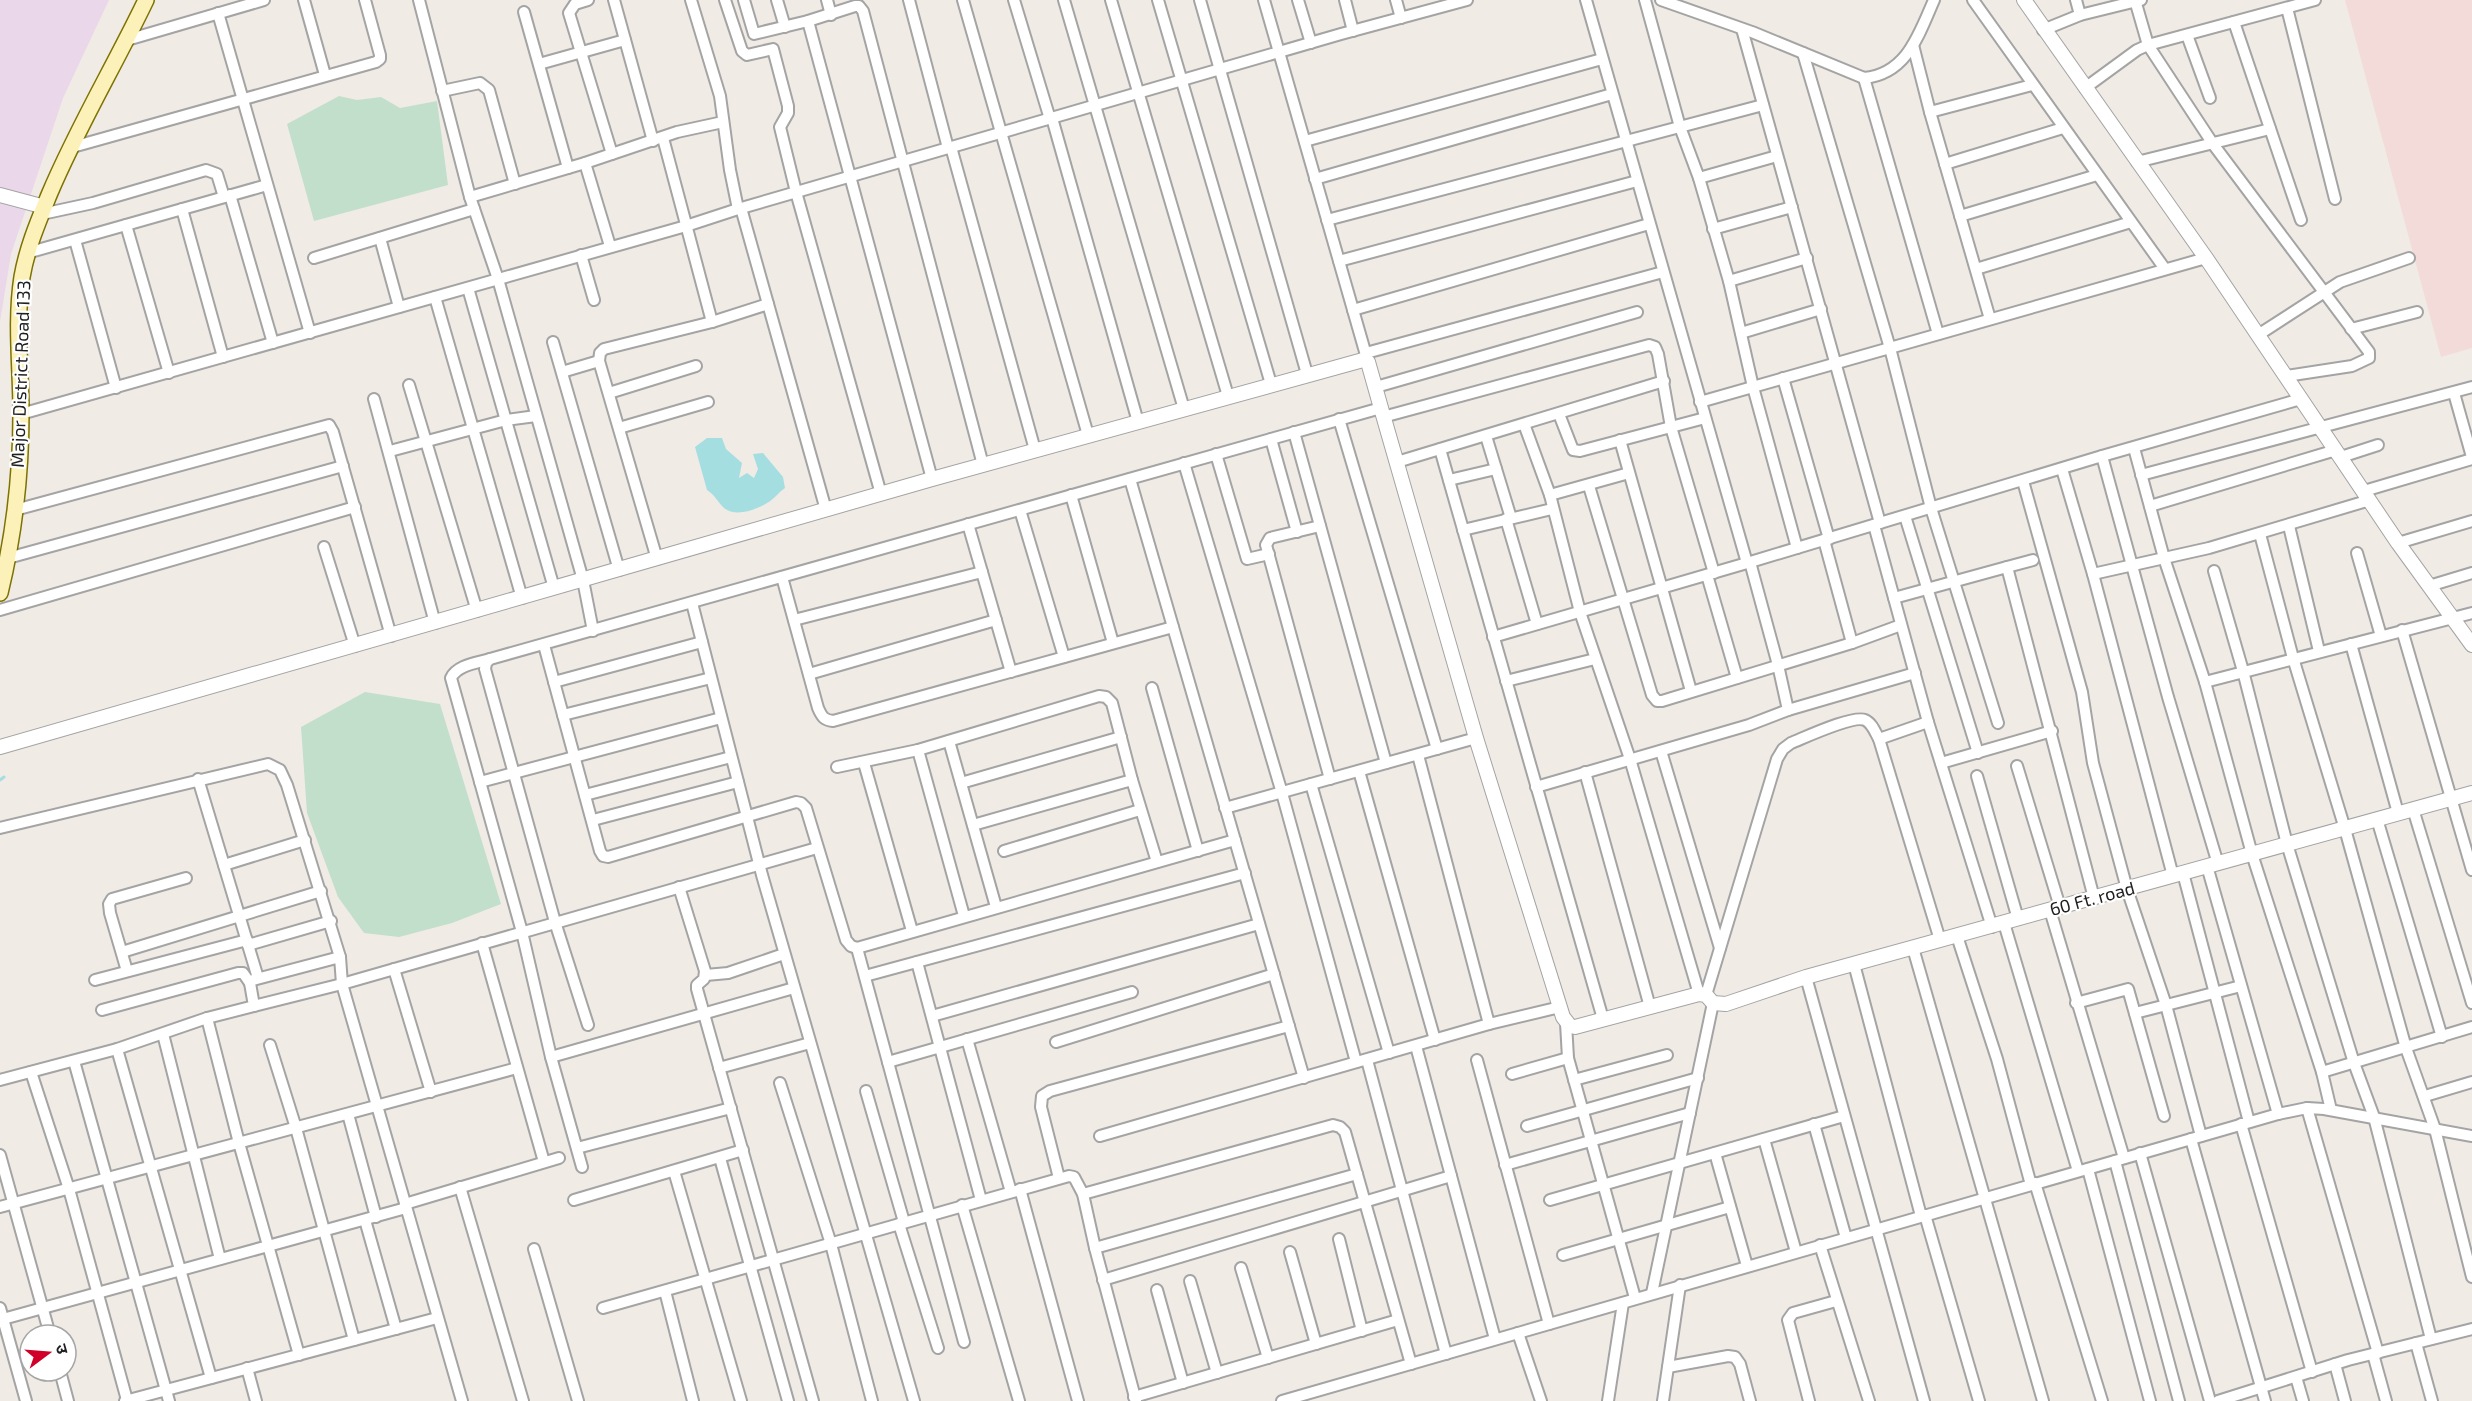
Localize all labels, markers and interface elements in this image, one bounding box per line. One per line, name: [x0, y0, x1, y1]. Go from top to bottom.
street label: Major District Road 133: [6, 280, 34, 468]
street label: 60 Ft. road: [2047, 876, 2137, 920]
north arrow: [18, 1323, 78, 1383]
text: उ: [52, 1342, 73, 1356]

